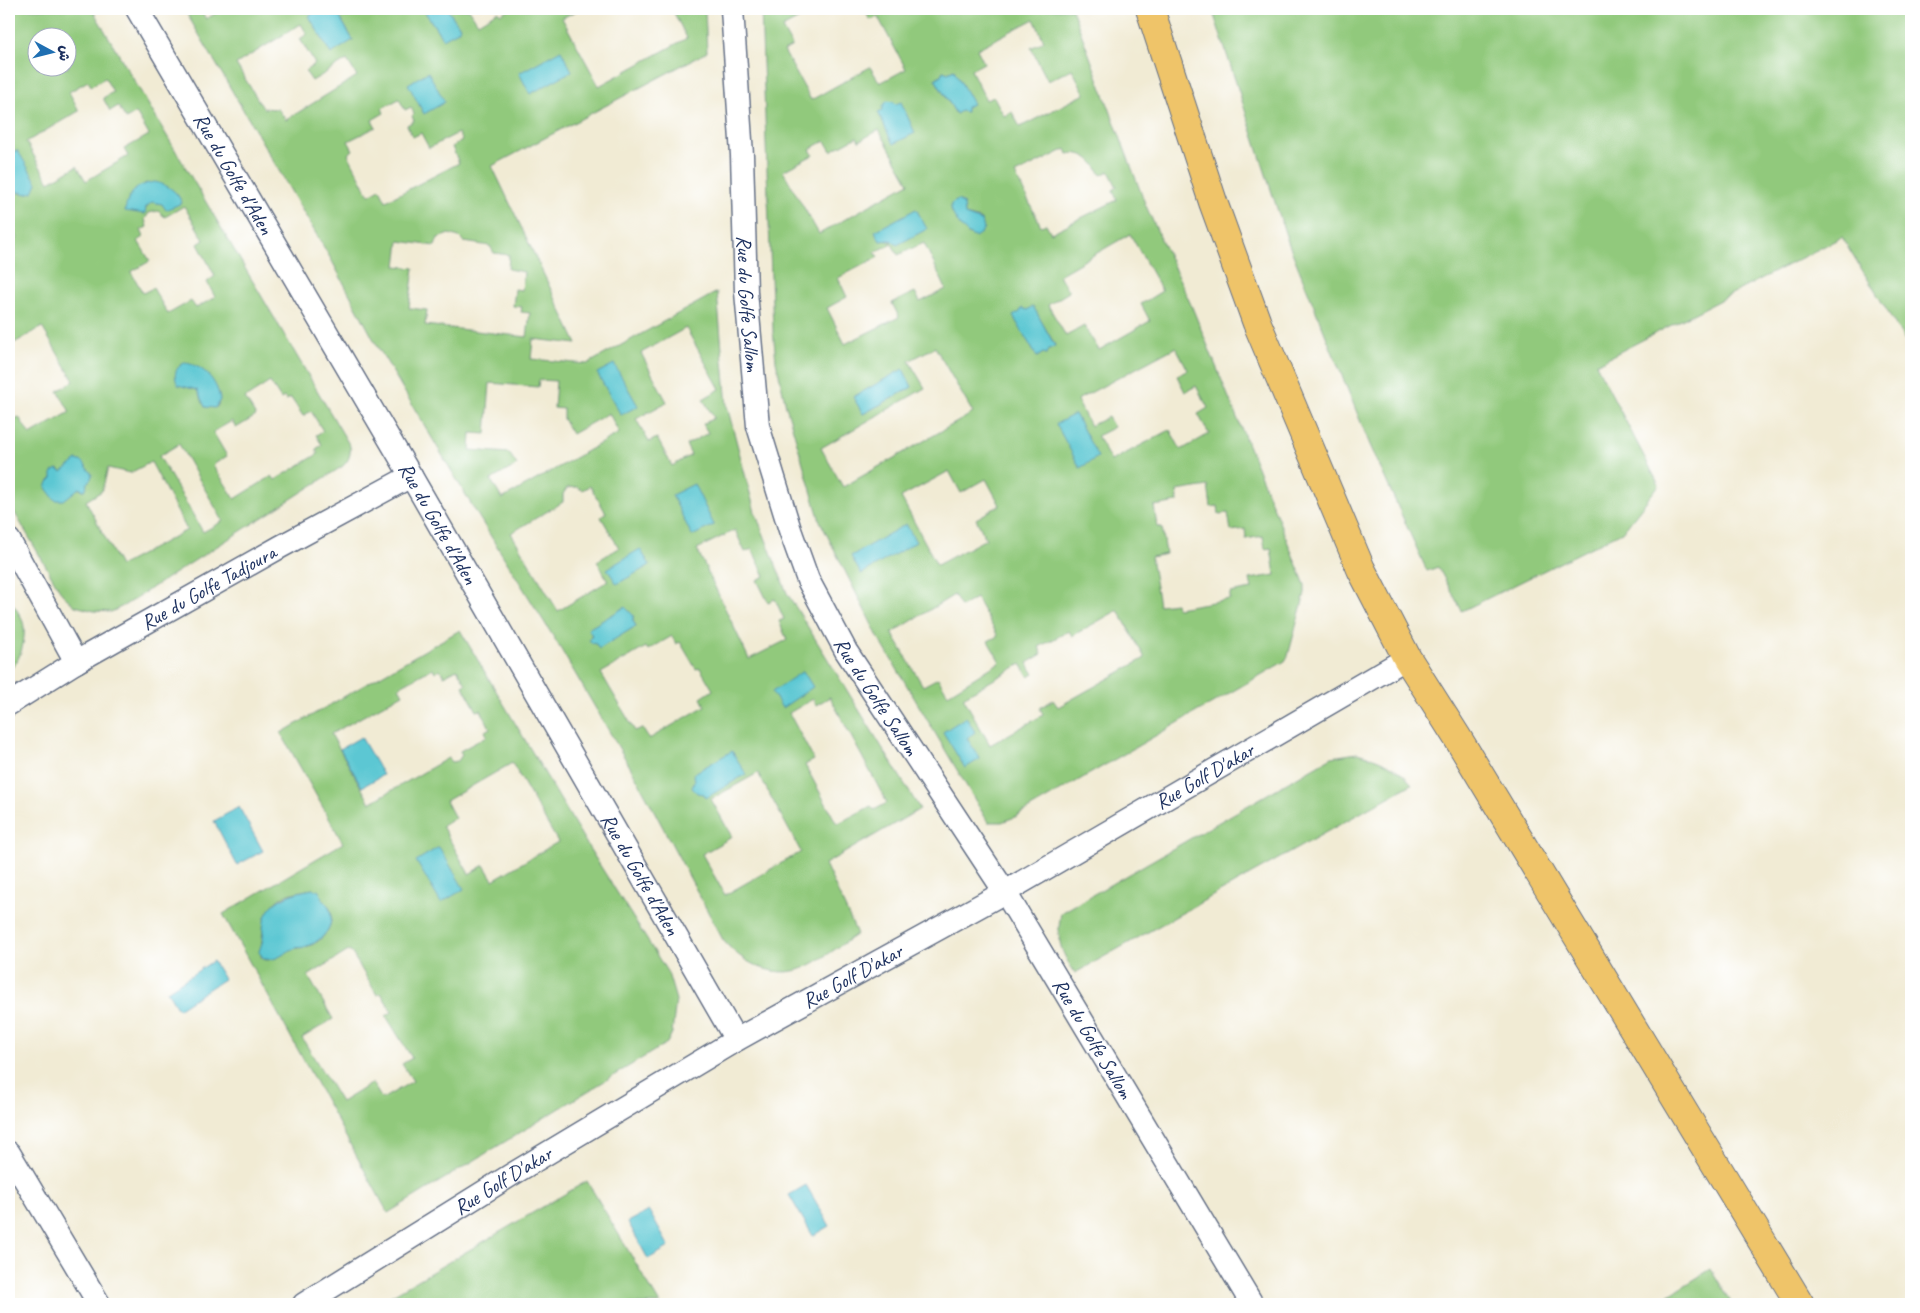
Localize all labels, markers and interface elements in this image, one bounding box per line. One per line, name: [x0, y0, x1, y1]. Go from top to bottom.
north arrow: [28, 28, 78, 78]
text: ش: [55, 45, 74, 62]
street label: Rue du Golfe d'Aden: [188, 108, 280, 240]
street label: Rue du Golfe Sallom: [731, 235, 766, 374]
street label: Rue du Golfe d'Aden: [393, 458, 484, 589]
street label: Rue du Golfe Tadjoura: [136, 538, 283, 636]
street label: Rue du Golfe Sallom: [828, 633, 925, 761]
street label: Rue Golf D'akar: [1150, 736, 1260, 815]
street label: Rue du Golfe d'Aden: [595, 809, 686, 940]
street label: Rue Golf D'akar: [798, 937, 908, 1014]
street label: Rue du Golfe Sallom: [1047, 974, 1140, 1105]
street label: Rue Golf D'akar: [449, 1140, 558, 1220]

